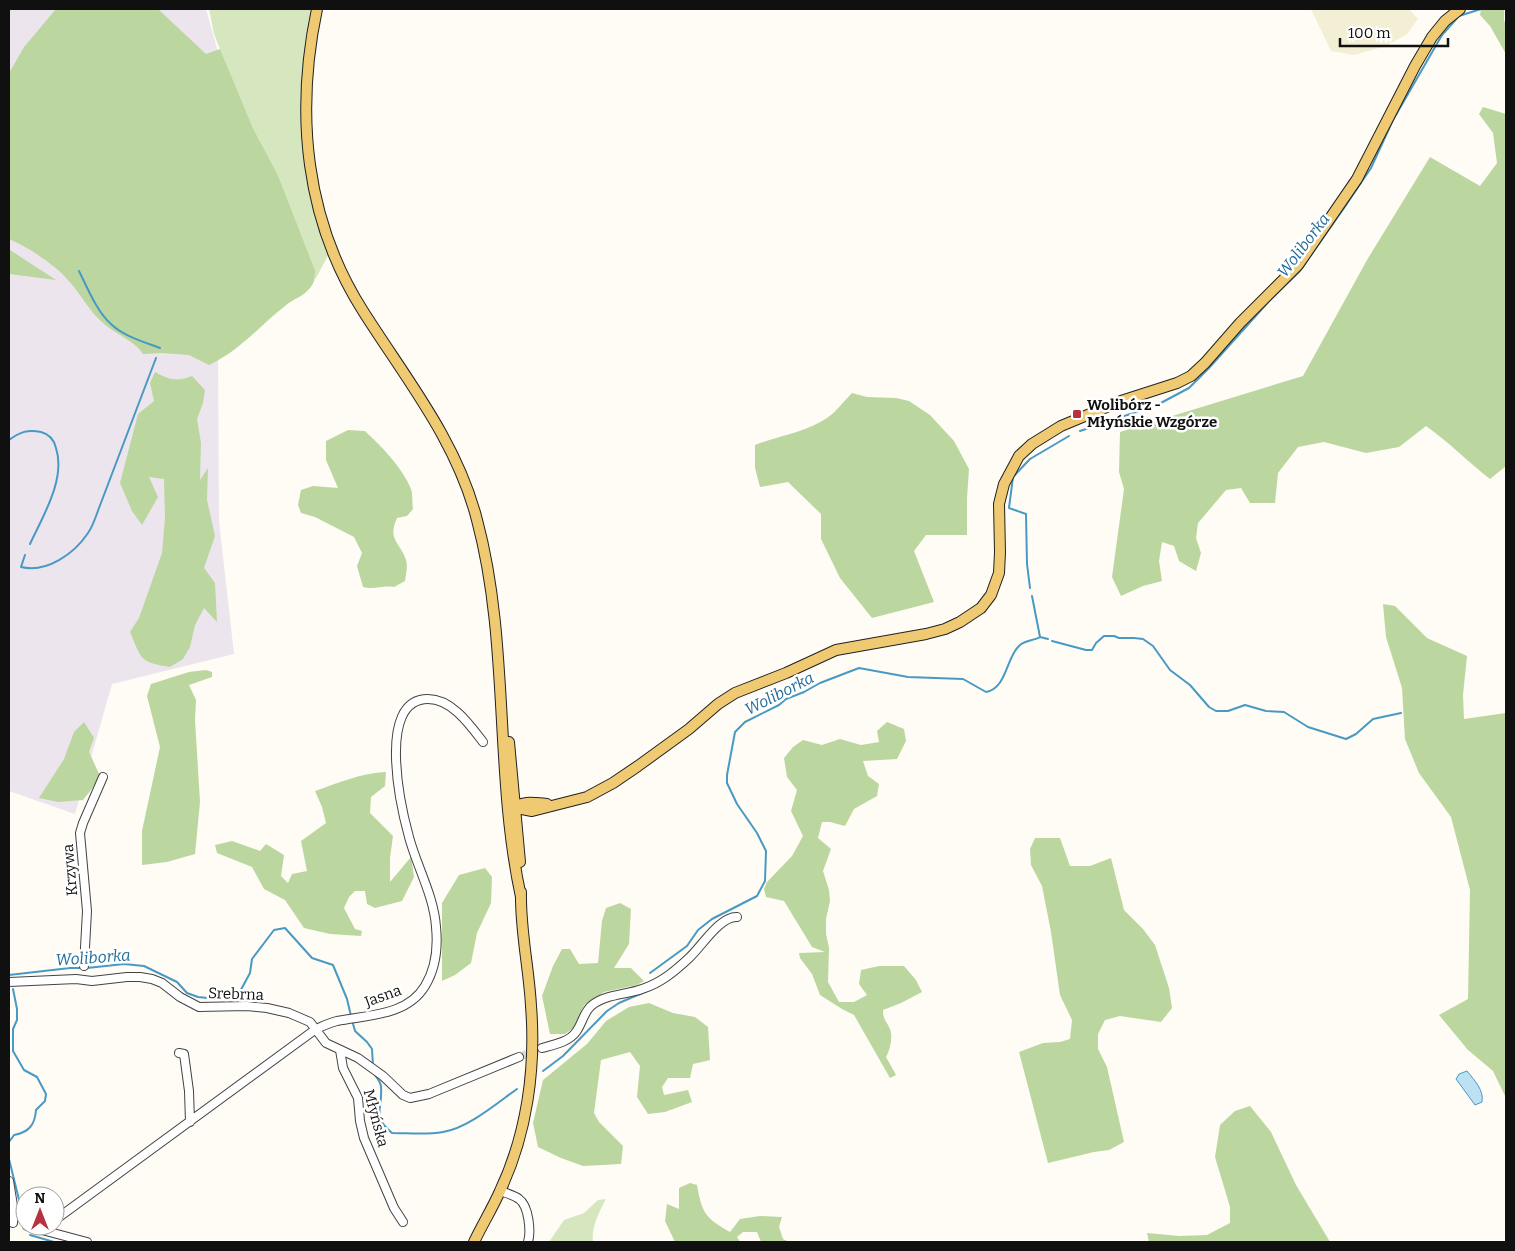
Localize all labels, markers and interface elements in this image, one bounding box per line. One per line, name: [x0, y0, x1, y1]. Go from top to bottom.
scale bar: [1340, 15, 1448, 47]
text: 100 m: [1348, 24, 1391, 42]
water label: Woliborka: [1273, 210, 1333, 281]
place label: Wolibórz - Młyńskie Wzgórze: [1087, 396, 1217, 431]
marker: Wolibórz - Młyńskie Wzgórze: [1071, 408, 1083, 420]
water label: Woliborka: [742, 668, 817, 719]
street label: Krzywa: [59, 843, 81, 897]
water label: Woliborka: [55, 945, 131, 970]
street label: Jasna: [361, 981, 404, 1011]
street label: Srebrna: [208, 984, 264, 1004]
street label: Młyńska: [360, 1087, 392, 1149]
north arrow: [15, 1186, 65, 1236]
text: N: [35, 1190, 46, 1207]

